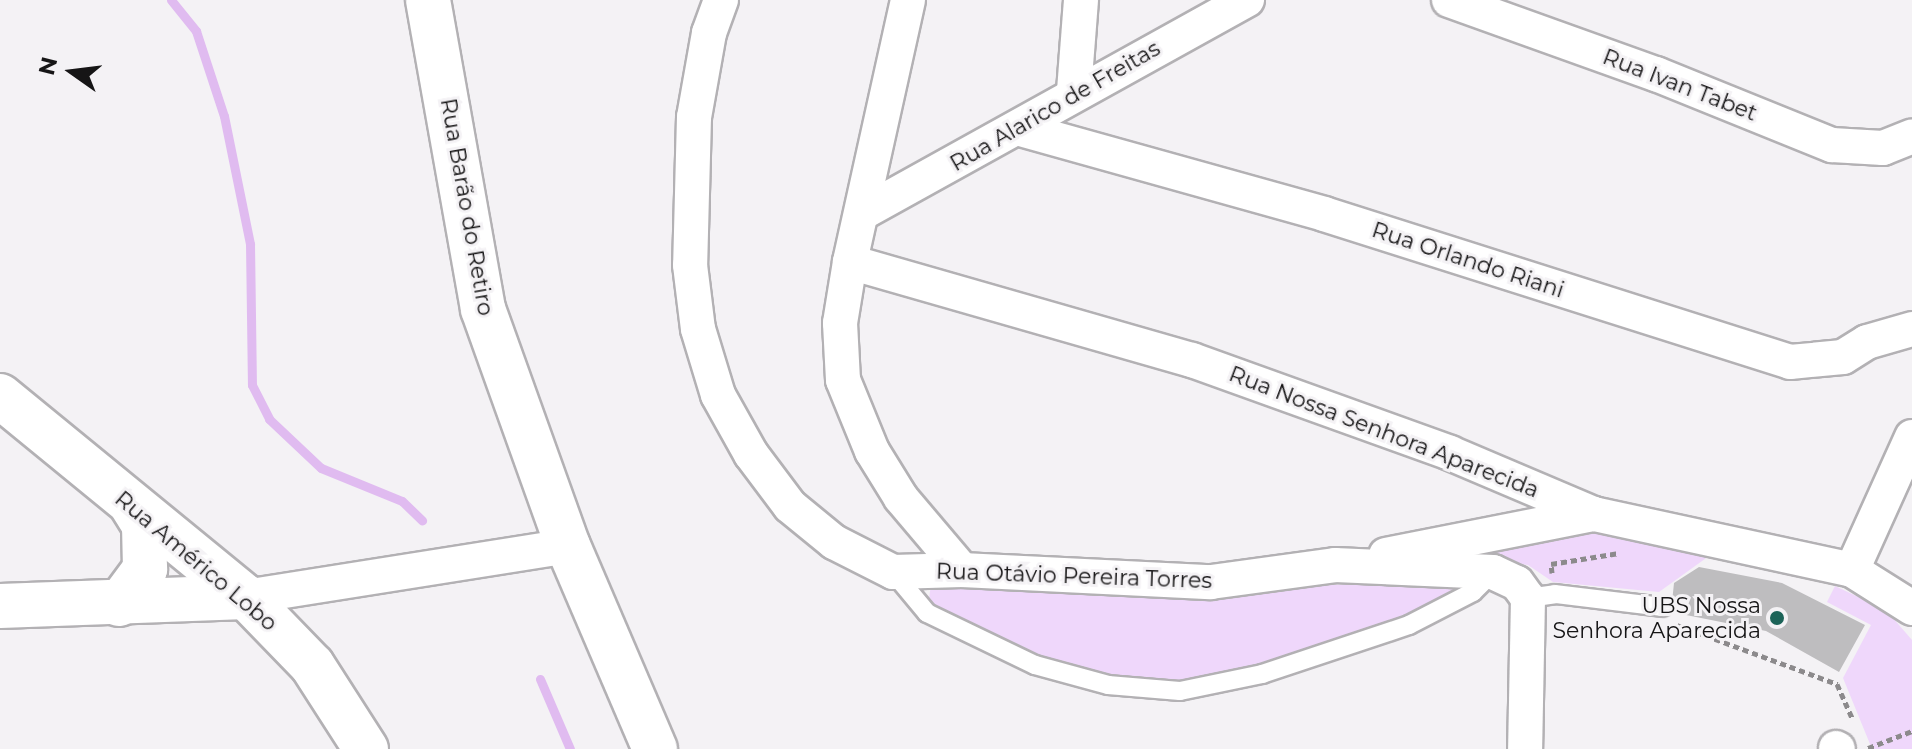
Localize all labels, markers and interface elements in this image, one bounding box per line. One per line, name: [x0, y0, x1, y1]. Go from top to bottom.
north arrow: [32, 32, 112, 112]
street label: Rua Alarico de Freitas: [945, 35, 1165, 177]
street label: Rua Ivan Tabet: [1599, 43, 1761, 127]
text: N: [33, 54, 63, 78]
street label: Rua Barão do Retiro: [435, 96, 499, 318]
street label: Rua Orlando Riani: [1369, 216, 1567, 304]
street label: Rua Nossa Senhora Aparecida: [1225, 361, 1543, 503]
street label: Rua Américo Lobo: [110, 486, 282, 636]
street label: Rua Otávio Pereira Torres: [935, 558, 1213, 594]
place label: UBS Nossa Senhora Aparecida: [1553, 592, 1761, 644]
marker: UBS Nossa Senhora Aparecida: [1768, 609, 1786, 627]

